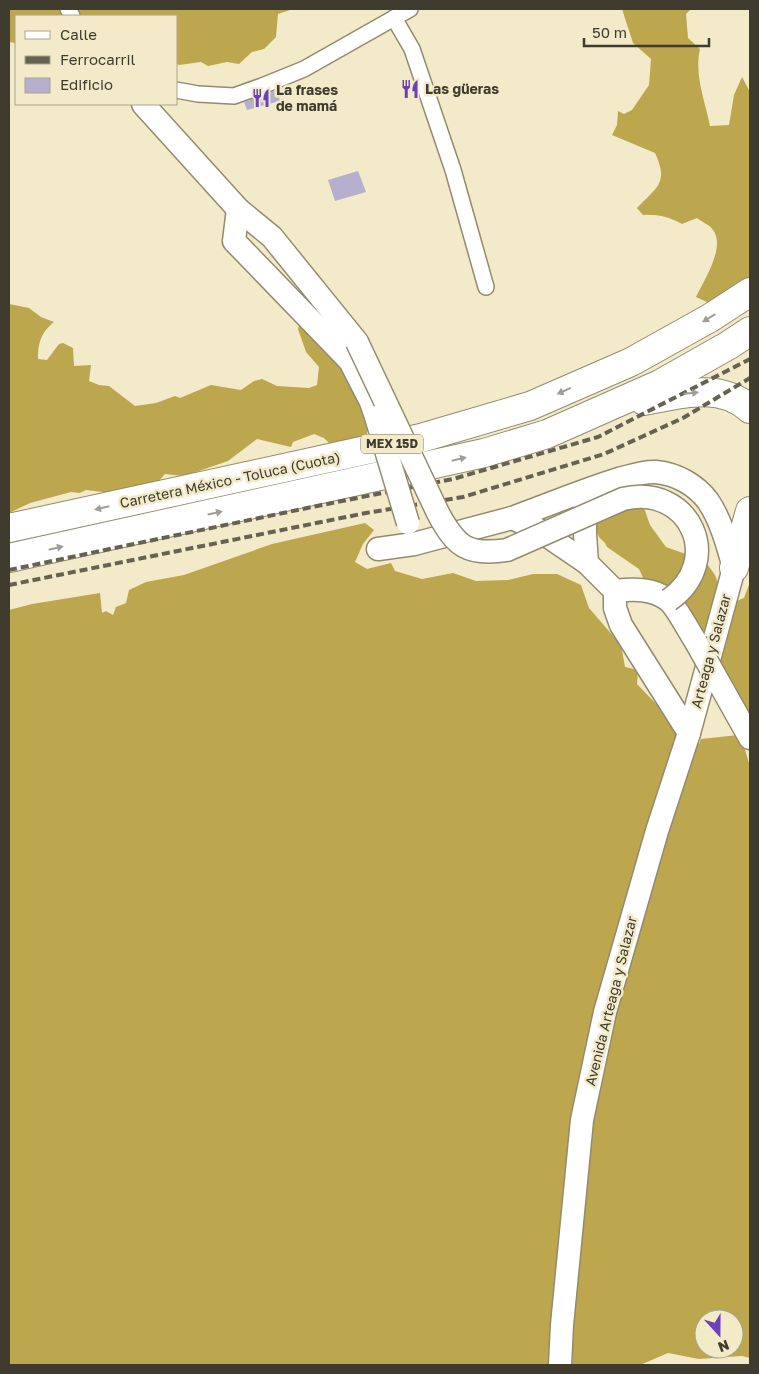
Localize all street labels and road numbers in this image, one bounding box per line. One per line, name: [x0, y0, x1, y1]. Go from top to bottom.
road number: MEX 15D: [361, 434, 423, 454]
street label: Carretera México - Toluca (Cuota): [118, 448, 342, 511]
street label: Arteaga y Salazar: [687, 591, 734, 710]
street label: Avenida Arteaga y Salazar: [581, 914, 640, 1088]

